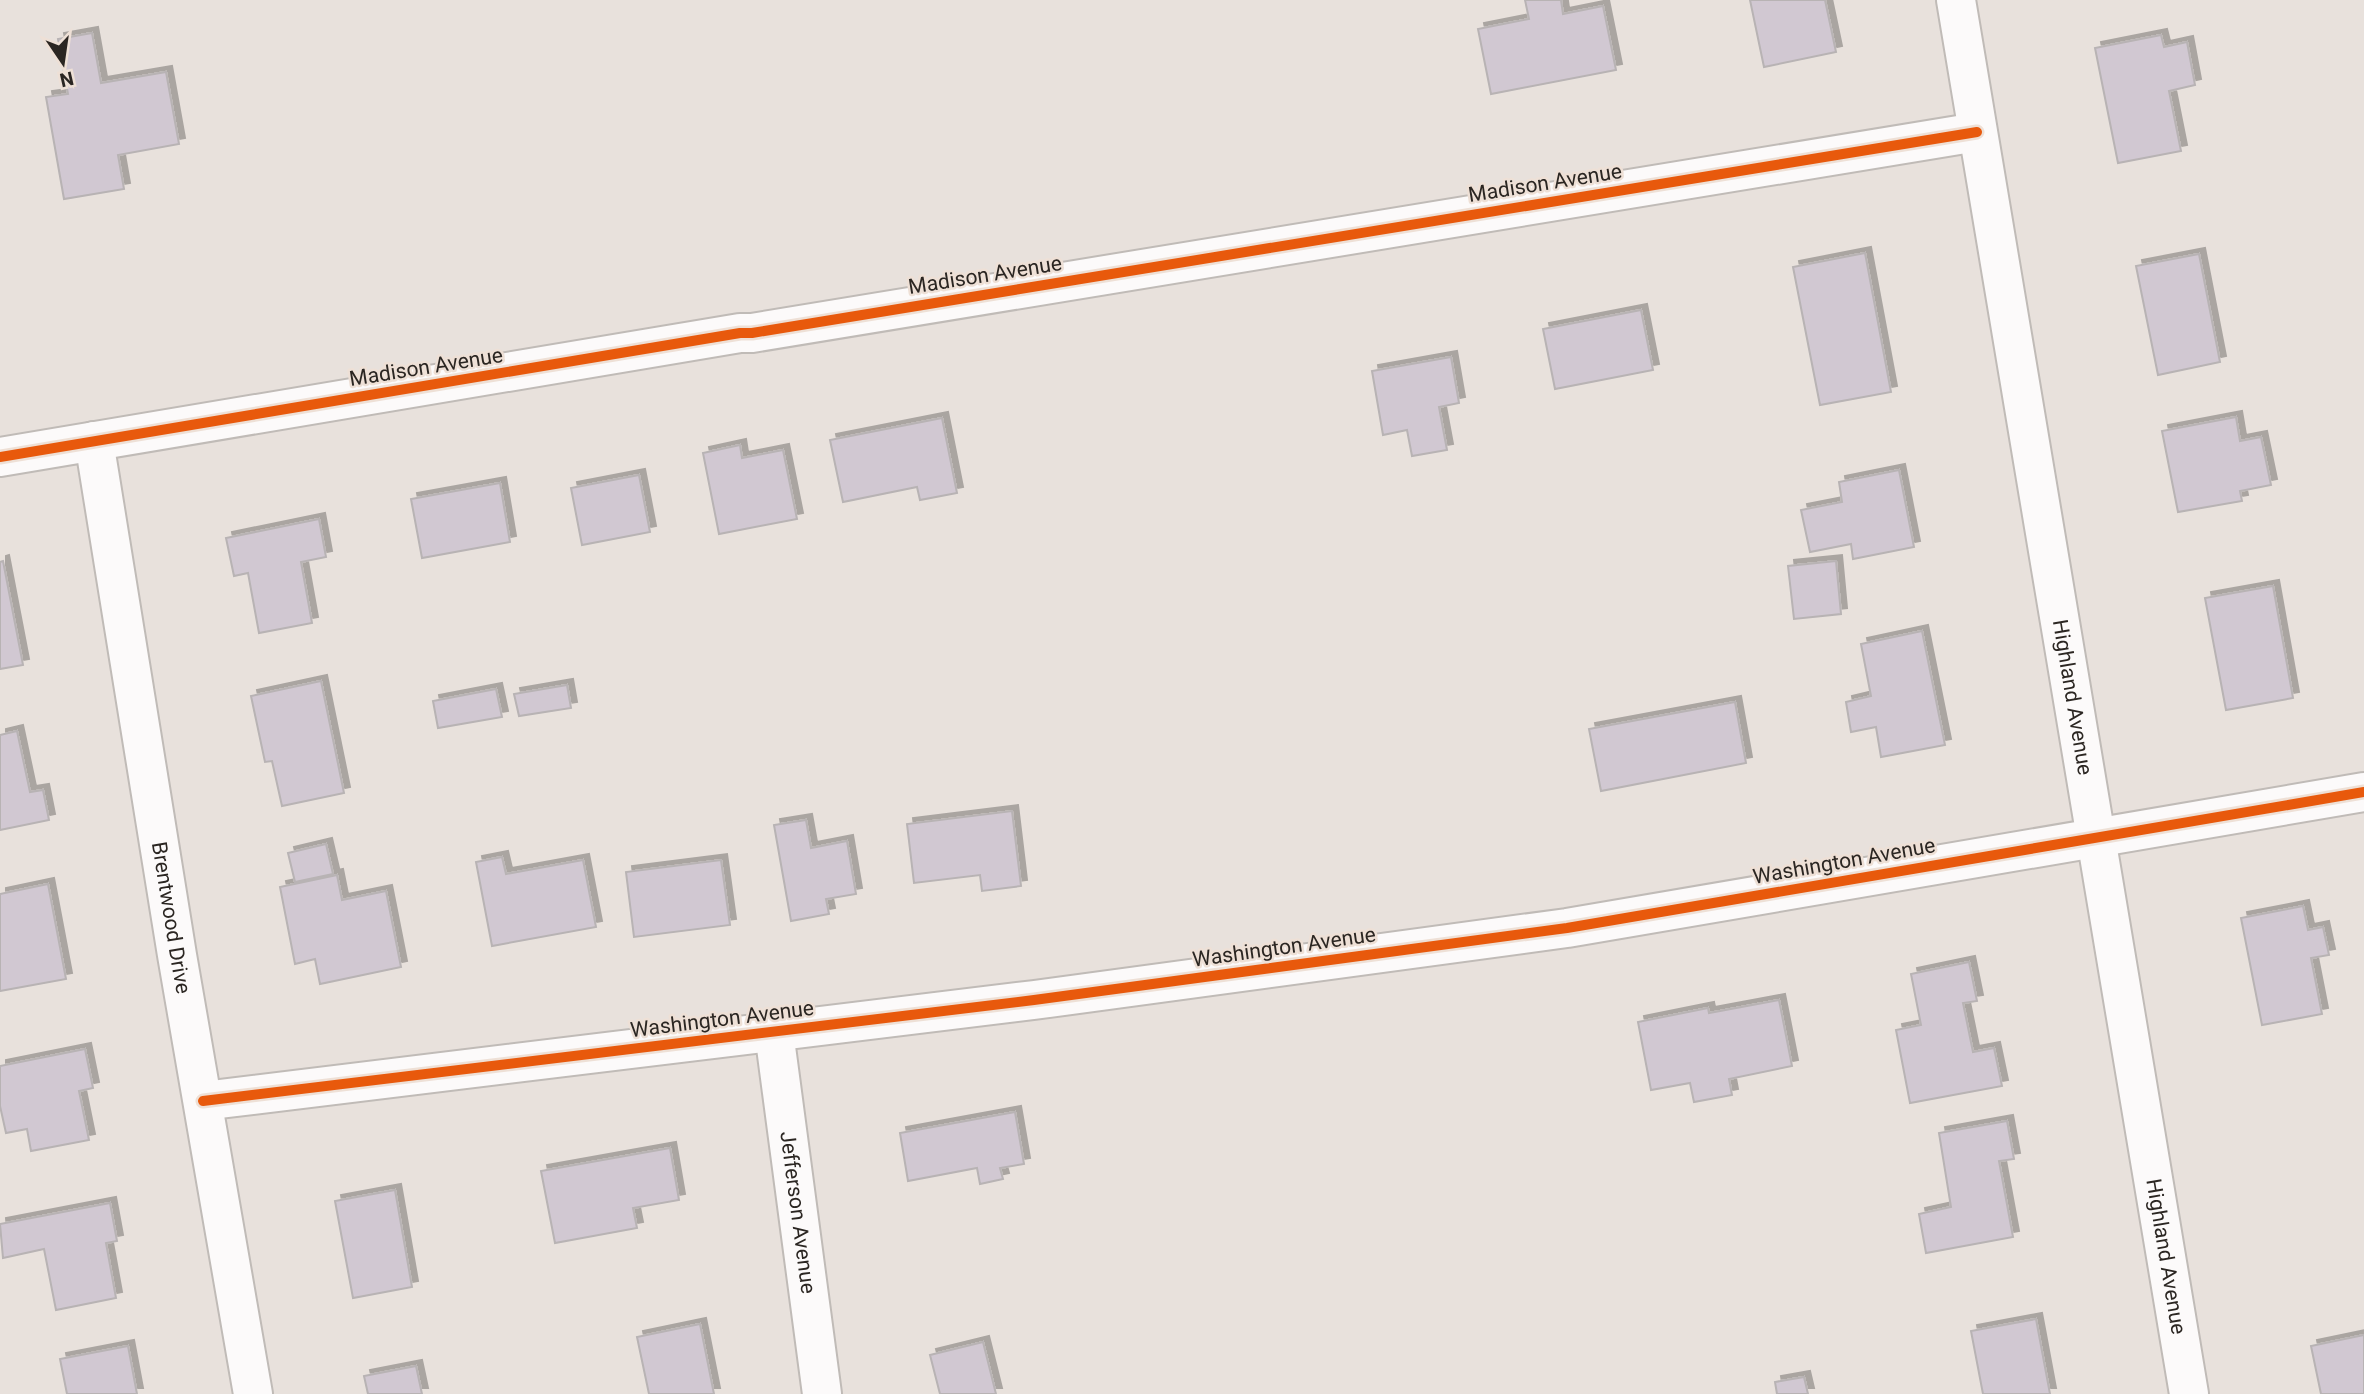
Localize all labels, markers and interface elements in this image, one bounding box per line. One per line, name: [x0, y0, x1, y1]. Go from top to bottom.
north arrow: [28, 28, 98, 98]
text: N: [58, 66, 76, 92]
street label: Madison Avenue: [1467, 159, 1623, 207]
street label: Madison Avenue: [907, 251, 1063, 299]
street label: Madison Avenue: [348, 343, 504, 391]
street label: Highland Avenue: [2048, 618, 2097, 777]
street label: Washington Avenue: [1751, 833, 1937, 889]
street label: Brentwood Drive: [147, 840, 196, 996]
street label: Washington Avenue: [1191, 922, 1377, 972]
street label: Washington Avenue: [629, 996, 815, 1042]
street label: Jefferson Avenue: [775, 1130, 821, 1295]
street label: Highland Avenue: [2141, 1177, 2191, 1336]

